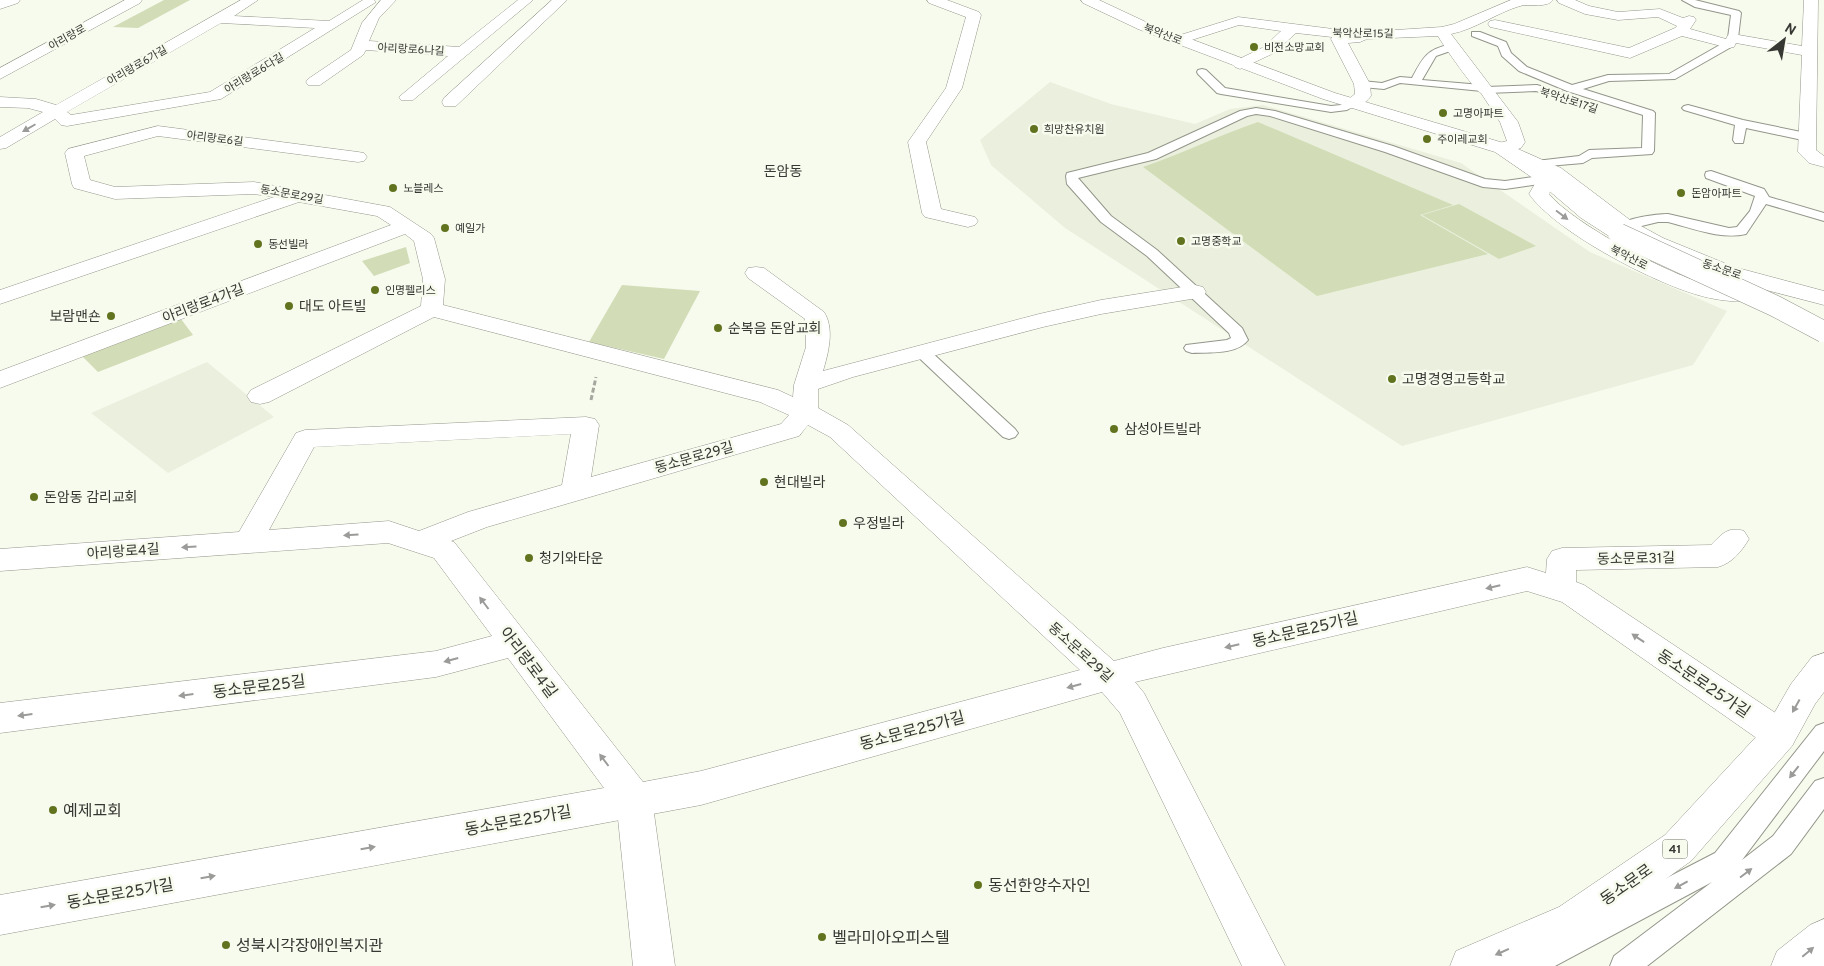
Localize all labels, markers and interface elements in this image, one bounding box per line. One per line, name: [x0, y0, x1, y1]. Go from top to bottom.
north arrow: [1759, 15, 1809, 65]
text: N: [1781, 20, 1799, 40]
street label: 북악산로: [1141, 21, 1184, 49]
street label: 아리랑로: [46, 22, 89, 54]
street label: 북악산로15길: [1332, 26, 1394, 42]
street label: 아리랑로6나길: [377, 41, 445, 59]
marker: 비전소망교회: [1248, 41, 1260, 53]
place label: 비전소망교회: [1264, 41, 1325, 55]
street label: 아리랑로6가길: [105, 43, 170, 89]
street label: 아리랑로6다길: [222, 51, 287, 97]
street label: 북악산로17길: [1538, 85, 1600, 117]
marker: 고명아파트: [1437, 107, 1449, 119]
place label: 고명아파트: [1453, 107, 1504, 121]
marker: 희망찬유치원: [1028, 123, 1040, 135]
place label: 희망찬유치원: [1044, 123, 1105, 137]
one-way arrow: [21, 124, 36, 132]
street label: 아리랑로6길: [186, 129, 244, 149]
marker: 주이레교회: [1421, 133, 1433, 145]
place label: 주이레교회: [1437, 133, 1488, 147]
district label: 돈암동: [764, 164, 802, 181]
marker: 노블레스: [387, 182, 399, 194]
place label: 노블레스: [403, 182, 443, 196]
street label: 동소문로29길: [259, 183, 325, 207]
marker: 돈암아파트: [1675, 187, 1687, 199]
place label: 돈암아파트: [1691, 187, 1742, 201]
one-way arrow: [1555, 210, 1568, 221]
marker: 예일가: [439, 222, 451, 234]
place label: 예일가: [455, 222, 485, 236]
marker: 고명중학교: [1175, 235, 1187, 247]
place label: 고명중학교: [1191, 235, 1242, 249]
marker: 동선빌라: [252, 238, 264, 250]
place label: 동선빌라: [268, 238, 308, 252]
street label: 북악산로: [1607, 242, 1650, 273]
street label: 동소문로: [1700, 257, 1743, 283]
street label: 아리랑로4가길: [160, 281, 247, 328]
marker: 인명펠리스: [369, 284, 381, 296]
place label: 인명펠리스: [385, 284, 436, 298]
place label: 대도 아트빌: [299, 299, 367, 316]
marker: 대도 아트빌: [283, 300, 295, 312]
place label: 보람맨숀: [49, 309, 101, 326]
marker: 보람맨숀: [105, 310, 117, 322]
place label: 순복음 돈암교회: [728, 321, 821, 338]
marker: 순복음 돈암교회: [712, 322, 724, 334]
place label: 고명경영고등학교: [1402, 371, 1505, 389]
marker: 고명경영고등학교: [1386, 373, 1398, 385]
place label: 삼성아트빌라: [1124, 422, 1201, 439]
marker: 삼성아트빌라: [1108, 423, 1120, 435]
street label: 동소문로29길: [653, 439, 736, 478]
place label: 현대빌라: [774, 474, 826, 492]
marker: 현대빌라: [758, 476, 770, 488]
place label: 돈암동 감리교회: [44, 490, 137, 507]
marker: 돈암동 감리교회: [28, 491, 40, 503]
place label: 우정빌라: [853, 516, 905, 533]
marker: 우정빌라: [837, 517, 849, 529]
one-way arrow: [343, 532, 359, 540]
street label: 아리랑로4길: [86, 541, 160, 564]
one-way arrow: [181, 543, 197, 551]
street label: 동소문로31길: [1597, 550, 1675, 569]
place label: 청기와타운: [539, 551, 604, 568]
marker: 청기와타운: [523, 552, 535, 564]
one-way arrow: [1485, 583, 1500, 591]
one-way arrow: [479, 597, 490, 610]
street label: 동소문로25가길: [1251, 609, 1360, 653]
street label: 동소문로29길: [1044, 620, 1116, 687]
street label: 아리랑로4길: [494, 624, 561, 703]
one-way arrow: [1632, 633, 1645, 643]
one-way arrow: [1224, 642, 1239, 650]
street label: 동소문로25가길: [1652, 646, 1753, 723]
one-way arrow: [443, 657, 458, 665]
street label: 동소문로25길: [212, 672, 307, 704]
one-way arrow: [1067, 682, 1082, 690]
one-way arrow: [178, 691, 194, 699]
one-way arrow: [1791, 700, 1800, 713]
street label: 동소문로25가길: [858, 708, 967, 756]
one-way arrow: [16, 711, 32, 719]
one-way arrow: [599, 754, 610, 767]
one-way arrow: [1789, 765, 1799, 779]
place label: 예제교회: [63, 802, 122, 822]
street label: 동소문로25가길: [463, 803, 573, 841]
marker: 예제교회: [47, 804, 59, 816]
road number: 41: [1662, 840, 1688, 859]
one-way arrow: [360, 843, 376, 851]
street label: 동소문로: [1597, 860, 1657, 911]
one-way arrow: [1739, 867, 1752, 878]
one-way arrow: [200, 873, 215, 881]
street label: 동소문로25가길: [65, 876, 175, 914]
place label: 동선한양수자인: [988, 877, 1091, 897]
marker: 동선한양수자인: [972, 879, 984, 891]
one-way arrow: [1674, 881, 1689, 889]
one-way arrow: [40, 902, 56, 910]
place label: 벨라미아오피스텔: [832, 929, 950, 949]
marker: 벨라미아오피스텔: [816, 931, 828, 943]
place label: 성북시각장애인복지관: [236, 937, 383, 957]
marker: 성북시각장애인복지관: [220, 939, 232, 951]
one-way arrow: [1801, 947, 1814, 958]
one-way arrow: [1495, 949, 1509, 957]

